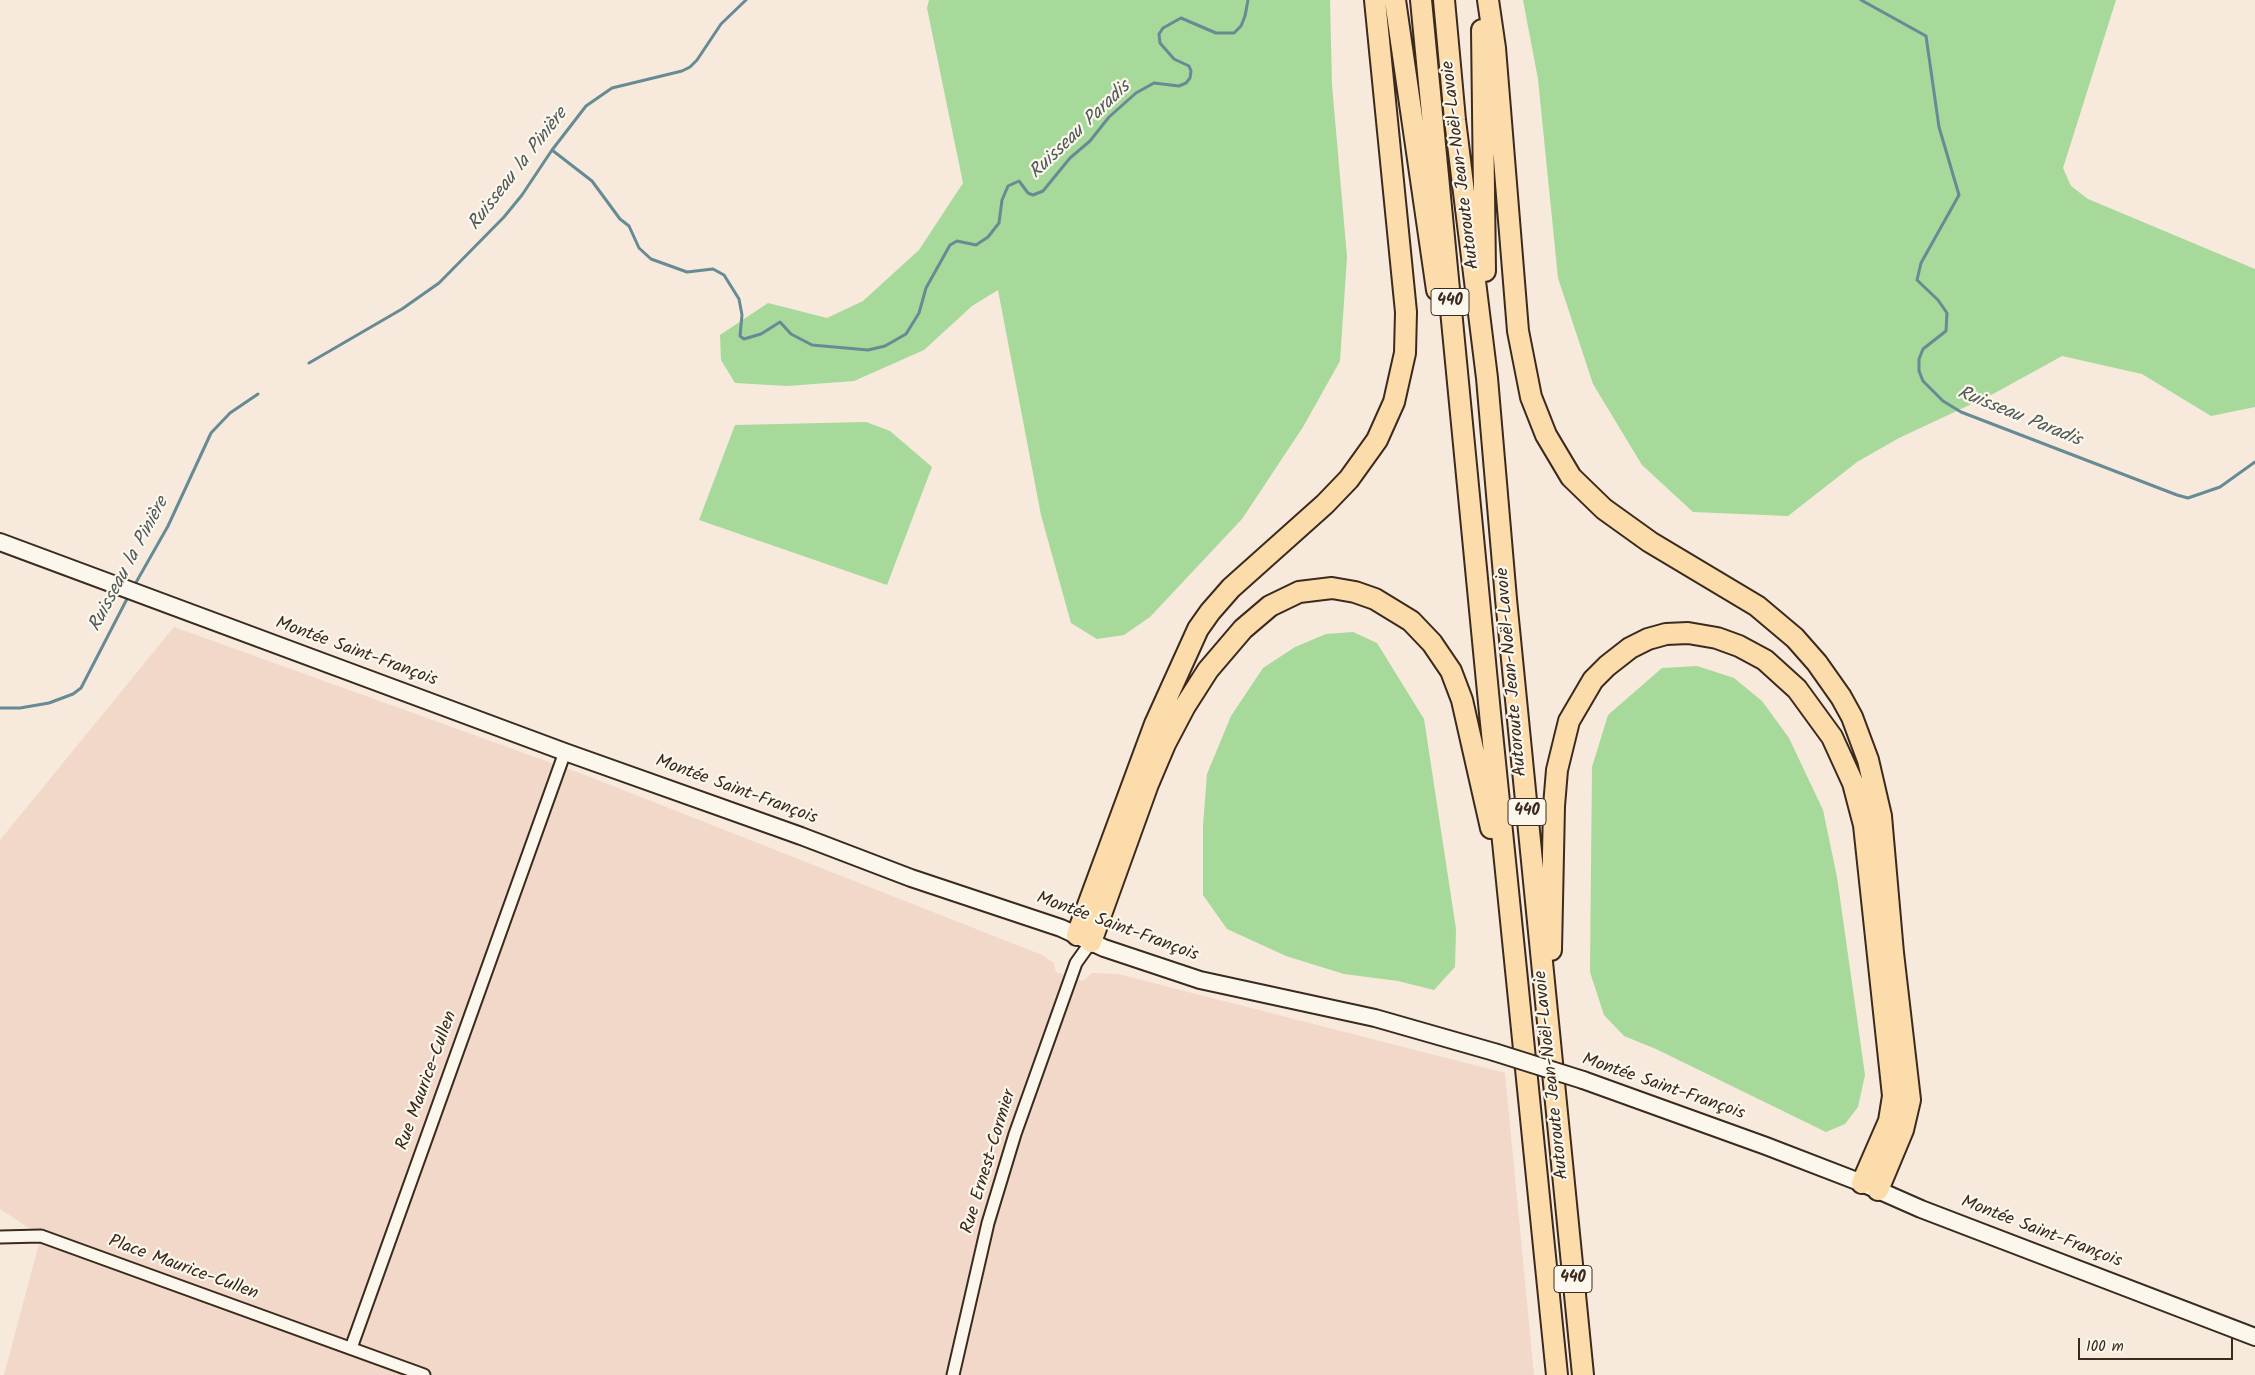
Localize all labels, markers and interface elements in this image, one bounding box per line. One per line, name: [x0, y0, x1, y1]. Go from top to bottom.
street label: Autoroute Jean-Noël-Lavoie: [1438, 60, 1486, 270]
water label: Ruisseau Paradis: [1026, 77, 1136, 185]
water label: Ruisseau la Pinière: [464, 104, 574, 236]
road number: 440: [1431, 288, 1469, 316]
water label: Ruisseau Paradis: [1954, 383, 2084, 453]
water label: Ruisseau la Pinière: [85, 494, 175, 636]
street label: Autoroute Jean-Noël-Lavoie: [1493, 567, 1533, 777]
street label: Montée Saint-François: [272, 614, 440, 692]
street label: Montée Saint-François: [652, 752, 820, 830]
road number: 440: [1508, 799, 1546, 826]
street label: Montée Saint-François: [1033, 889, 1201, 967]
street label: Autoroute Jean-Noël-Lavoie: [1531, 969, 1575, 1181]
street label: Rue Maurice-Cullen: [393, 1009, 463, 1153]
street label: Montée Saint-François: [1579, 1050, 1747, 1126]
street label: Rue Ernest-Cormier: [958, 1088, 1022, 1236]
street label: Montée Saint-François: [1957, 1192, 2125, 1274]
street label: Place Maurice-Cullen: [105, 1232, 261, 1306]
road number: 440: [1554, 1266, 1592, 1292]
scale bar: [2080, 1328, 2235, 1360]
text: 100 m: [2086, 1335, 2124, 1359]

